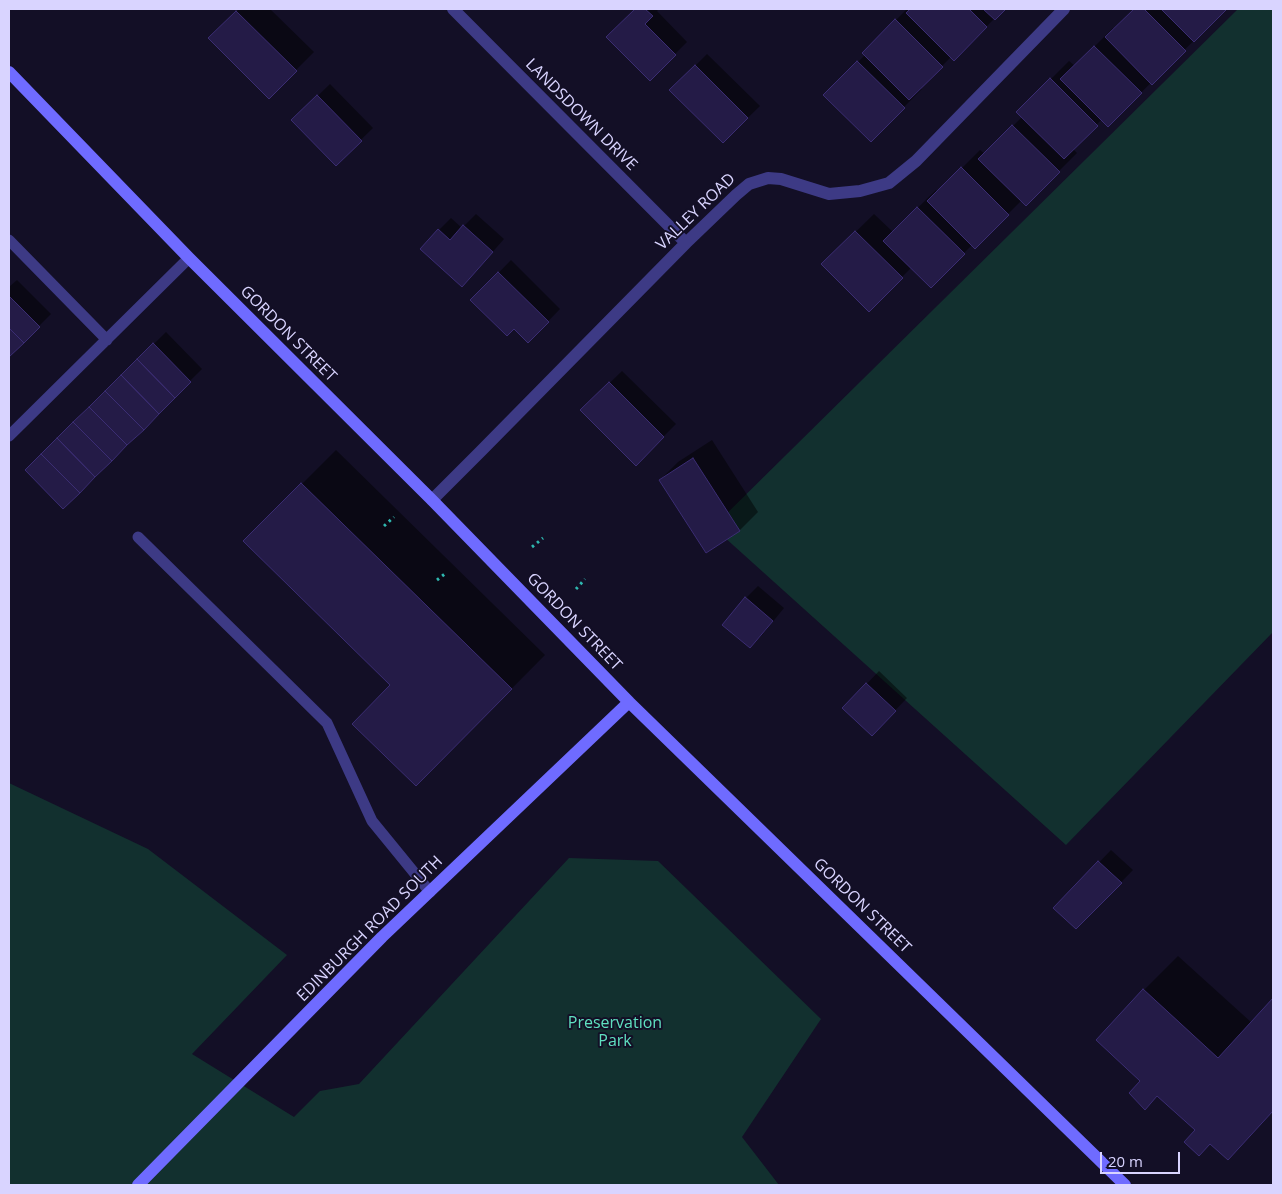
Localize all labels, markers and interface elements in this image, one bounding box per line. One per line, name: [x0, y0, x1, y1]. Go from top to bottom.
street label: LANDSDOWN DRIVE: [521, 55, 641, 175]
street label: VALLEY ROAD: [653, 170, 739, 254]
street label: GORDON STREET: [236, 282, 340, 386]
street label: GORDON STREET: [523, 569, 625, 675]
street label: EDINBURGH ROAD SOUTH: [293, 852, 447, 1006]
street label: GORDON STREET: [809, 855, 915, 957]
park label: Preservation Park: [568, 1013, 662, 1051]
scale bar: [1102, 1142, 1182, 1174]
text: 20 m: [1108, 1151, 1143, 1171]

